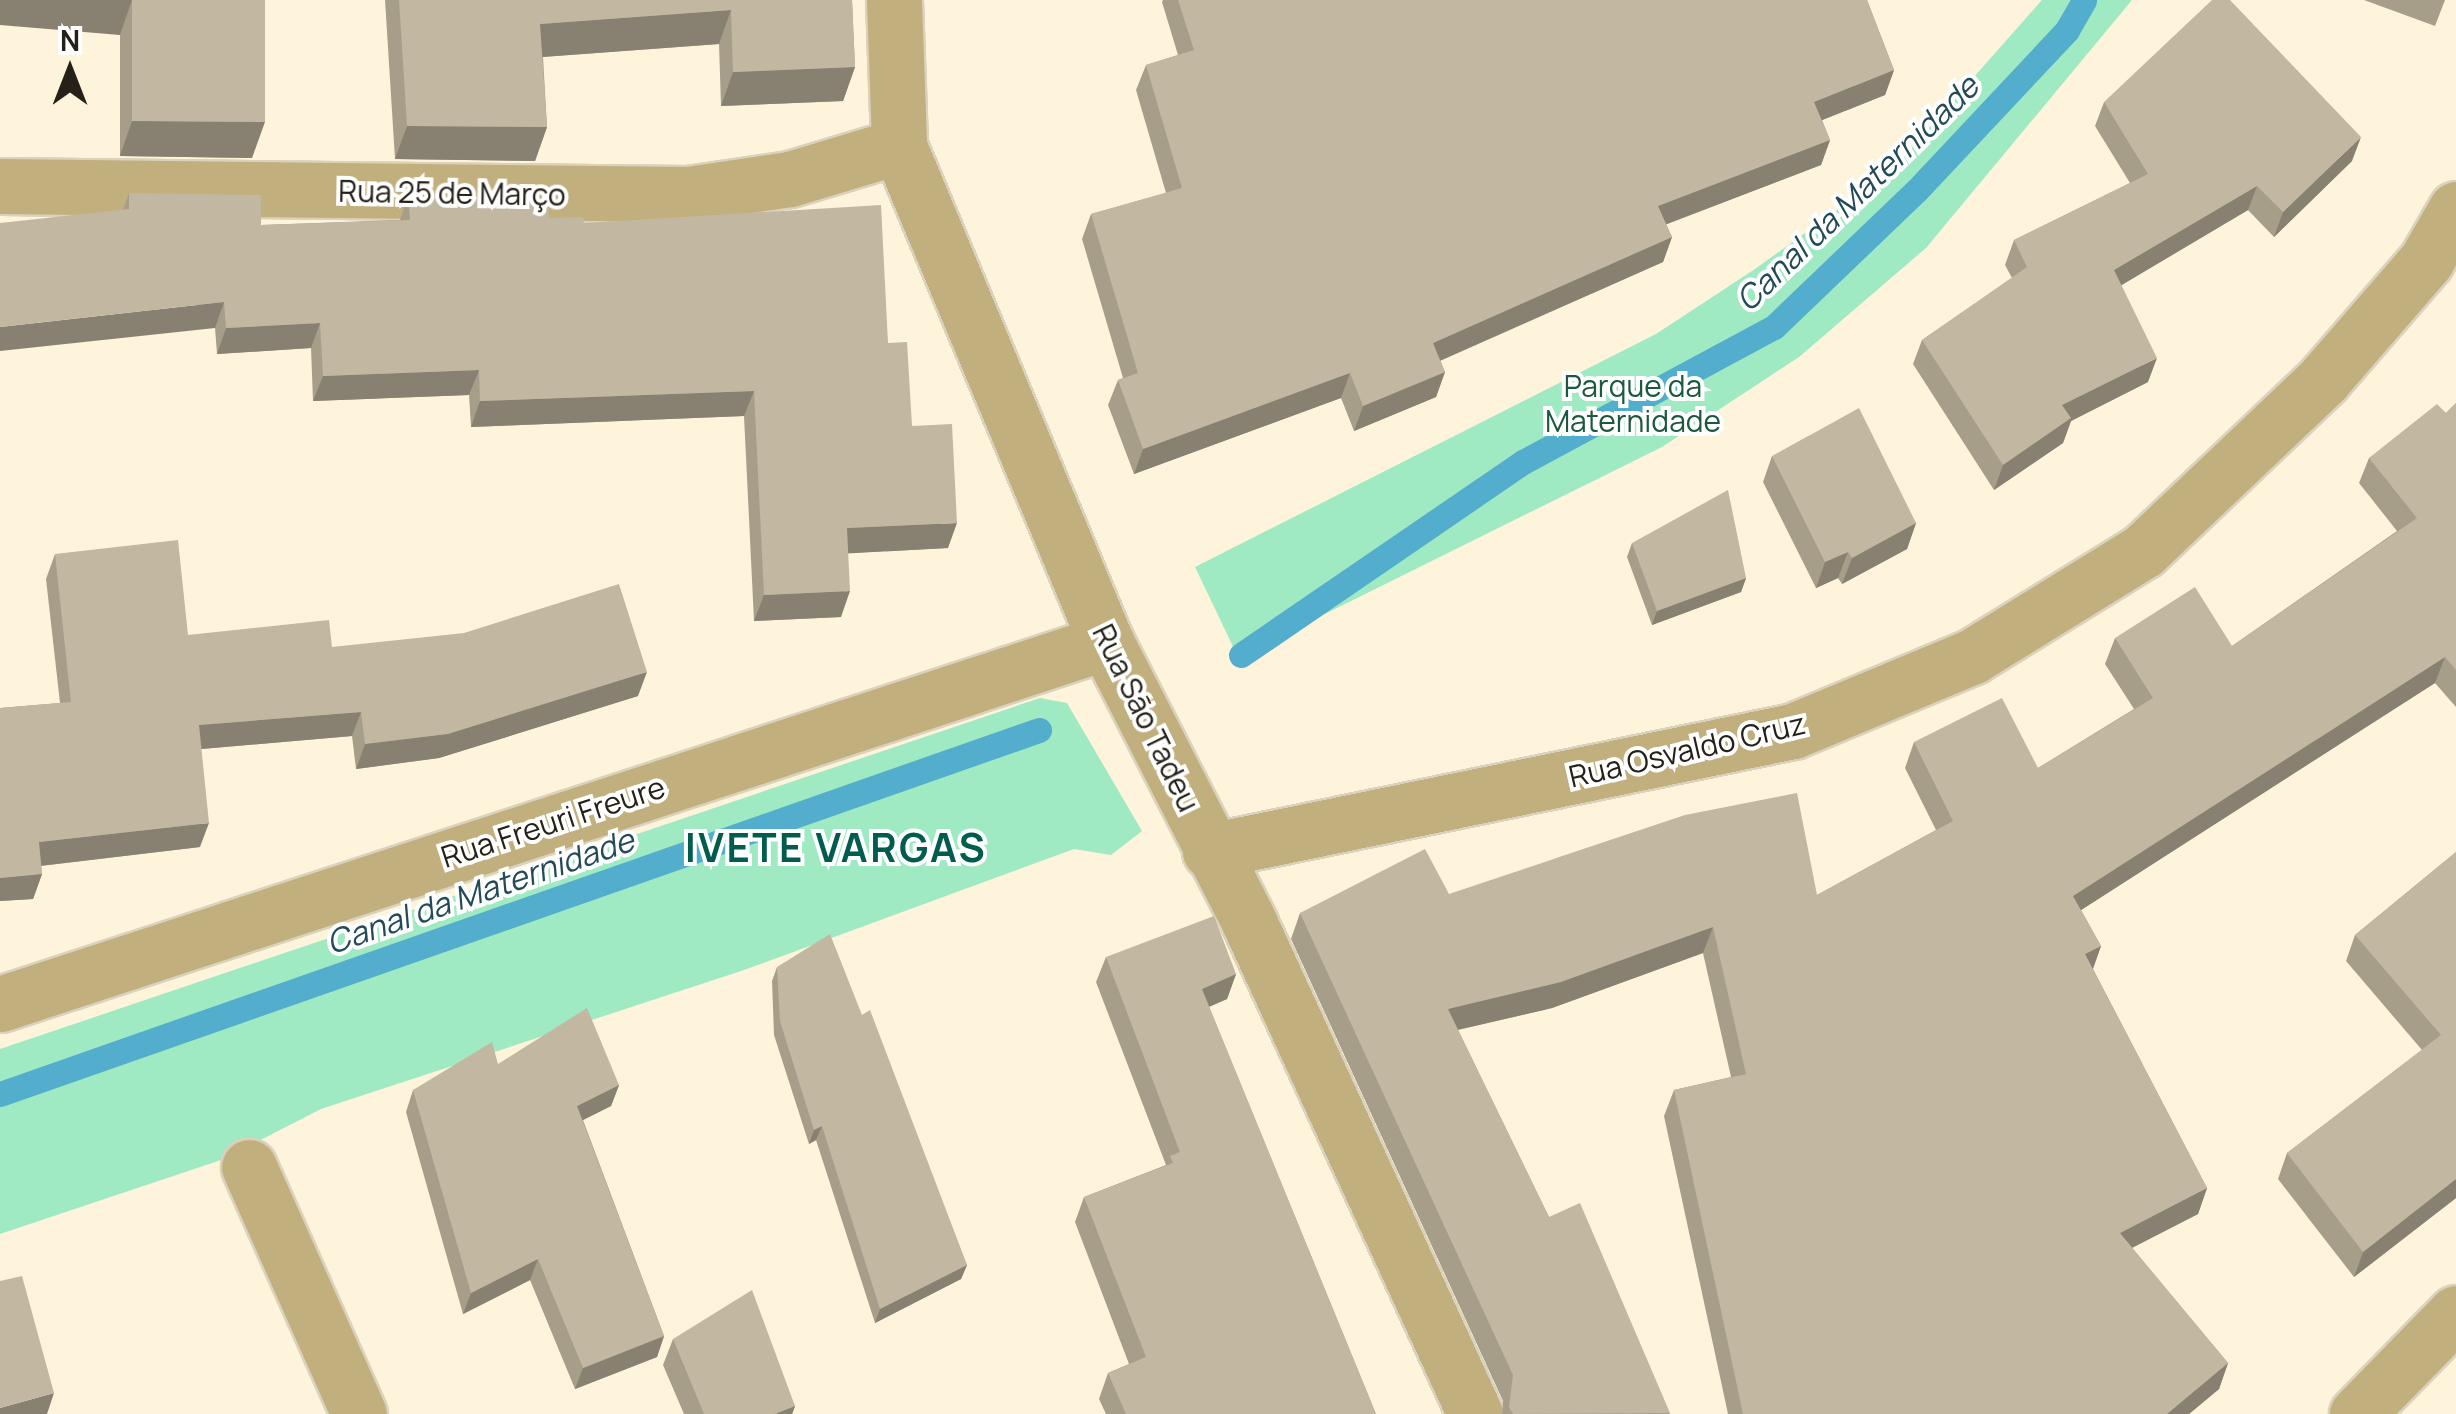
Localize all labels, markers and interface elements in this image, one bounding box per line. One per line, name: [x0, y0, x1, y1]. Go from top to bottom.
north arrow: [20, 20, 120, 120]
text: N: [60, 21, 80, 59]
water label: Canal da Maternidade: [1728, 67, 1986, 319]
street label: Rua 25 de Março: [338, 173, 566, 213]
park label: Parque da Maternidade: [1545, 368, 1721, 438]
street label: Rua São Tadeu: [1085, 618, 1207, 818]
street label: Rua Osvaldo Cruz: [1565, 705, 1809, 795]
street label: Rua Freuri Freure: [437, 769, 669, 875]
water label: Canal da Maternidade: [321, 820, 639, 962]
district label: IVETE VARGAS: [685, 823, 987, 871]

